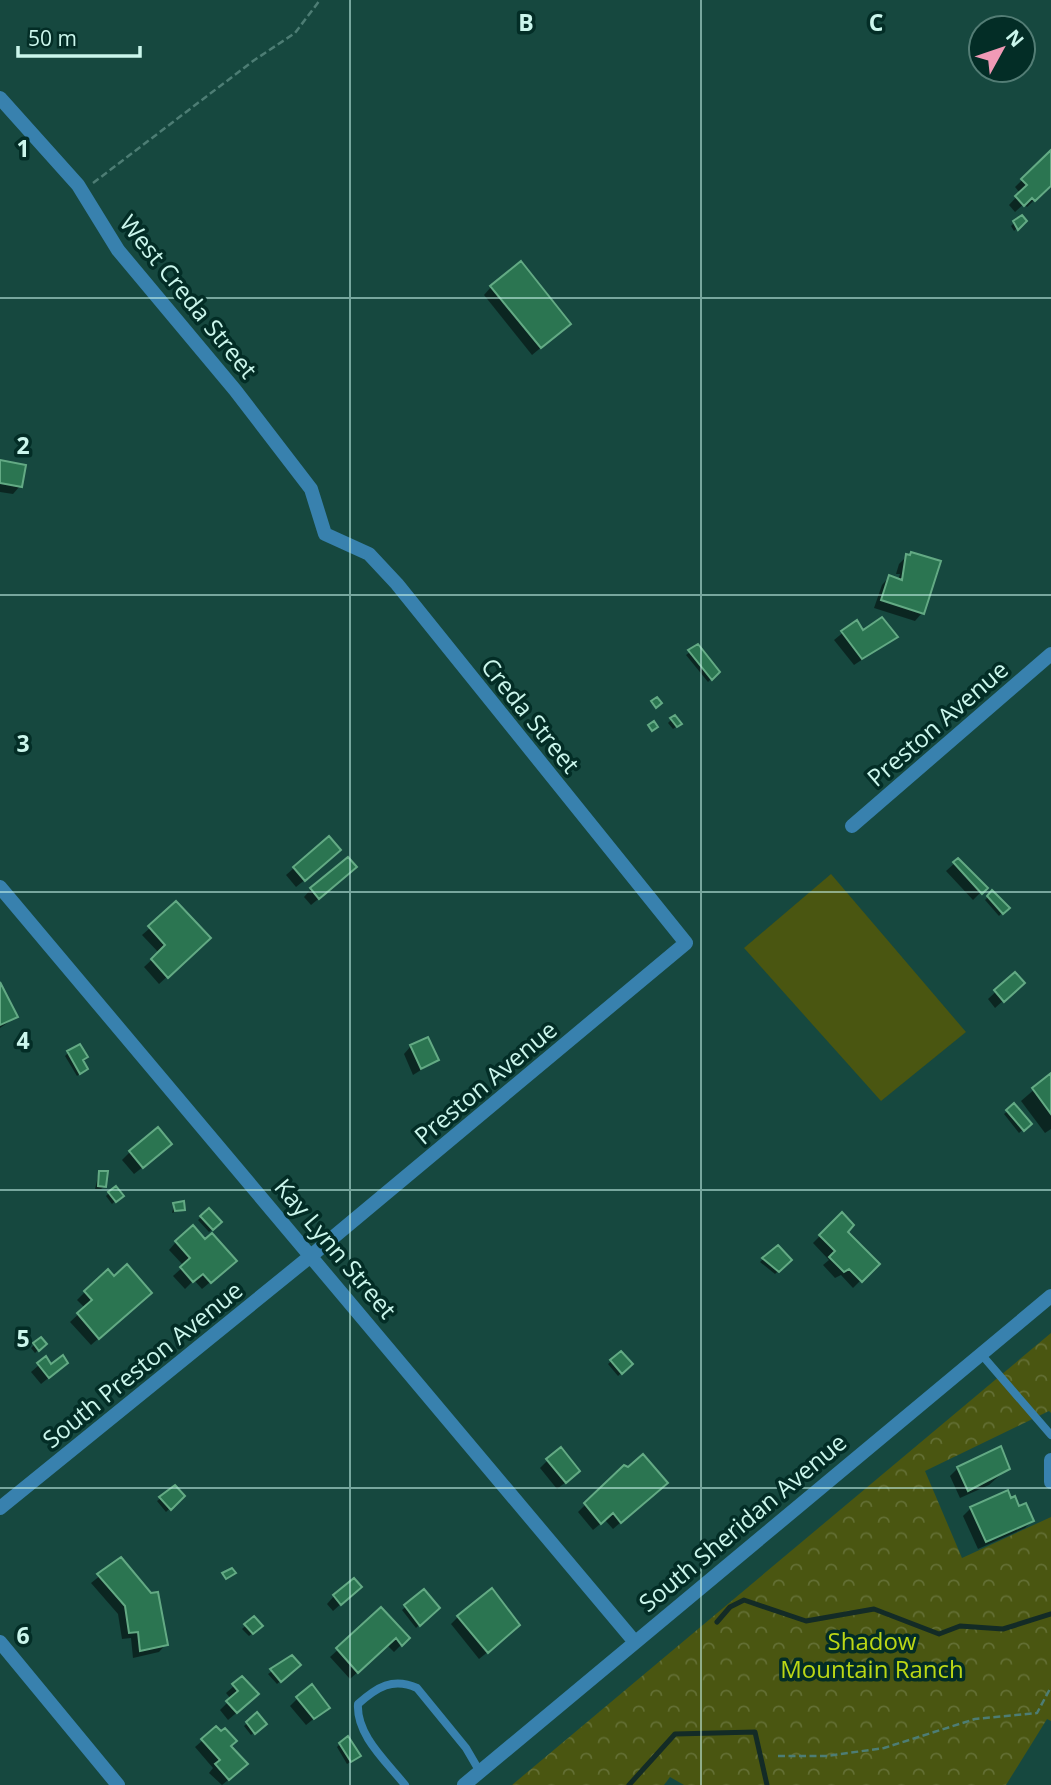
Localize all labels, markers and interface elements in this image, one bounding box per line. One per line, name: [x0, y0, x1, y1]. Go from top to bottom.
text: B: [518, 6, 534, 38]
text: C: [869, 6, 883, 38]
scale bar: [18, 14, 140, 58]
north arrow: [967, 14, 1037, 84]
text: 50 m: [28, 24, 77, 52]
text: N: [1000, 24, 1030, 52]
text: 1: [16, 132, 30, 164]
street label: West Creda Street: [113, 207, 265, 385]
text: 2: [16, 429, 30, 461]
street label: Creda Street: [474, 650, 588, 780]
street label: Preston Avenue: [860, 653, 1014, 793]
text: 3: [16, 727, 30, 759]
street label: Preston Avenue: [407, 1013, 563, 1151]
text: 4: [16, 1024, 30, 1056]
street label: Kay Lynn Street: [268, 1171, 404, 1325]
street label: South Preston Avenue: [35, 1273, 249, 1455]
text: 5: [16, 1322, 30, 1354]
street label: South Sheridan Avenue: [631, 1425, 853, 1619]
text: 6: [16, 1619, 30, 1651]
park label: Shadow Mountain Ranch: [780, 1624, 964, 1685]

